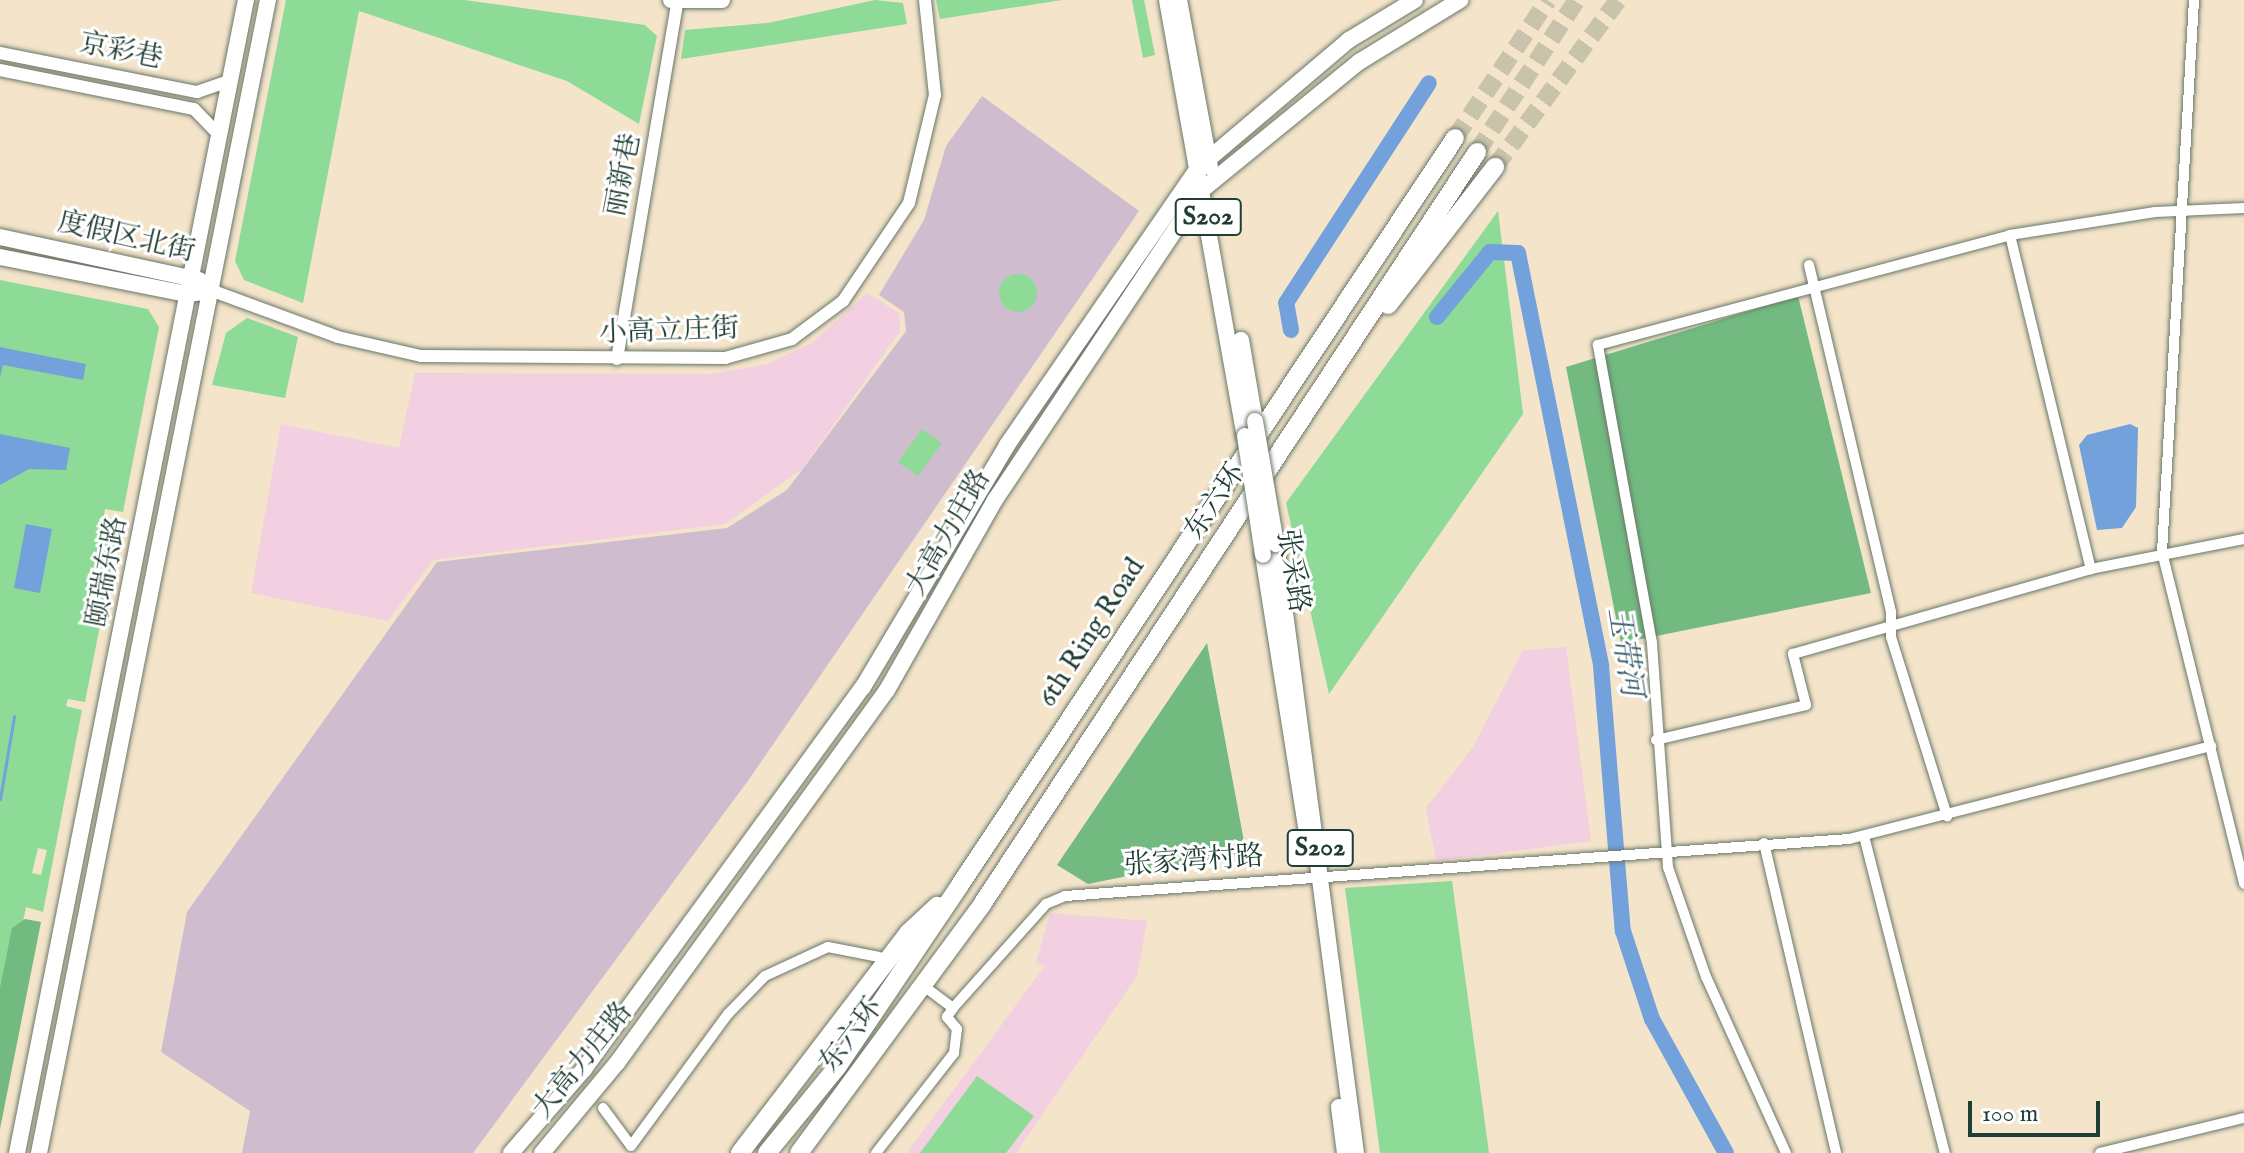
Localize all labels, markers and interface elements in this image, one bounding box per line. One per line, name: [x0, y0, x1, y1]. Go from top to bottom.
street label: 京彩巷: [77, 27, 165, 77]
street label: 丽新巷: [599, 131, 649, 219]
road number: S202: [1174, 195, 1242, 239]
street label: 度假区北街: [54, 206, 198, 270]
street label: 小高立庄街: [598, 313, 740, 351]
street label: 东六环: [1179, 458, 1253, 546]
street label: 大高力庄路: [899, 464, 999, 602]
street label: 颐瑞东路: [81, 514, 135, 630]
street label: 张采路: [1269, 527, 1315, 615]
street label: 6th Ring Road: [1031, 552, 1153, 714]
water label: 玉带河: [1599, 605, 1649, 699]
road number: S202: [1286, 826, 1354, 870]
street label: 张家湾村路: [1123, 840, 1265, 884]
street label: 东六环: [813, 992, 891, 1080]
street label: 大高力庄路: [526, 996, 640, 1126]
scale bar: [1972, 1085, 2104, 1135]
text: 100 m: [1982, 1099, 2038, 1130]

